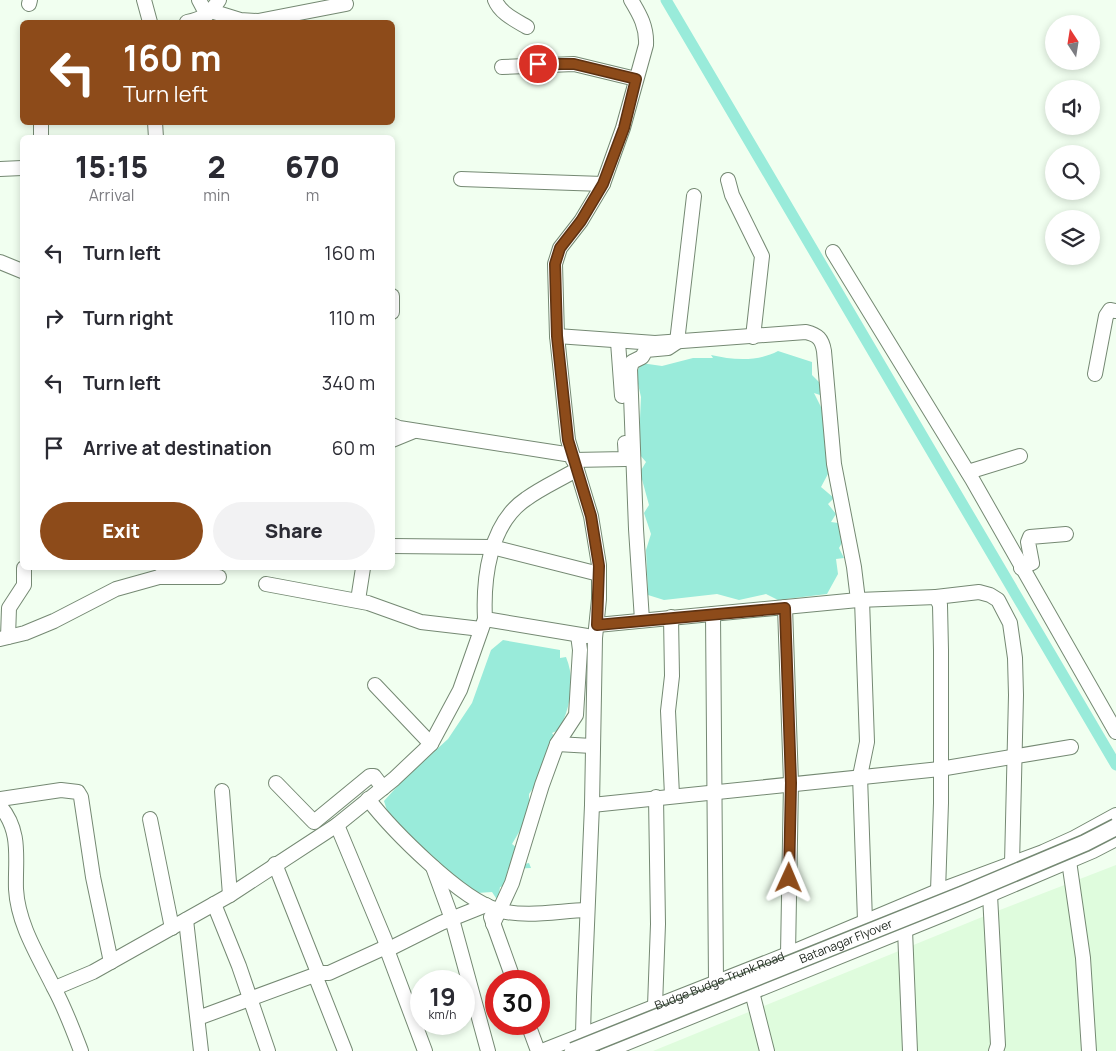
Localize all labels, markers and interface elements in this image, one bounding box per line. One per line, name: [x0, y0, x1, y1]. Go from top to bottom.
north arrow: [1045, 15, 1100, 70]
map controls: [1045, 15, 1100, 265]
text: 160 m: [123, 34, 222, 82]
icon: left: [40, 40, 105, 105]
pin: [517, 43, 559, 85]
icon: arrive: [524, 50, 552, 78]
text: Turn left: [123, 79, 208, 109]
button: sound: [1045, 80, 1100, 135]
button: search: [1045, 145, 1100, 200]
text: 15:15: [75, 146, 148, 187]
text: 2: [207, 146, 226, 187]
text: 670: [285, 146, 340, 187]
text: Arrival: [89, 184, 134, 206]
text: min: [203, 184, 230, 206]
text: m: [306, 184, 319, 206]
button: layers: [1045, 210, 1100, 265]
icon: left: [40, 239, 68, 267]
text: Turn left: [83, 240, 161, 266]
text: 160 m: [324, 240, 375, 266]
icon: right: [40, 304, 68, 332]
text: Turn right: [83, 305, 173, 331]
text: 110 m: [329, 305, 375, 331]
icon: left: [40, 369, 68, 397]
text: Turn left: [83, 370, 161, 396]
text: 340 m: [322, 370, 375, 396]
icon: arrive: [40, 434, 68, 462]
text: Arrive at destination: [83, 435, 272, 461]
text: 60 m: [332, 435, 375, 461]
button: Exit: [40, 502, 203, 560]
button: Share: [213, 502, 375, 560]
position arrow: [762, 851, 814, 903]
street label: Batanagar Flyover: [797, 914, 895, 967]
street label: Budge Budge Trunk Road: [652, 947, 787, 1014]
speed limit sign: 30: [485, 970, 550, 1035]
text: 19: [429, 979, 456, 1014]
text: km/h: [429, 1006, 456, 1023]

